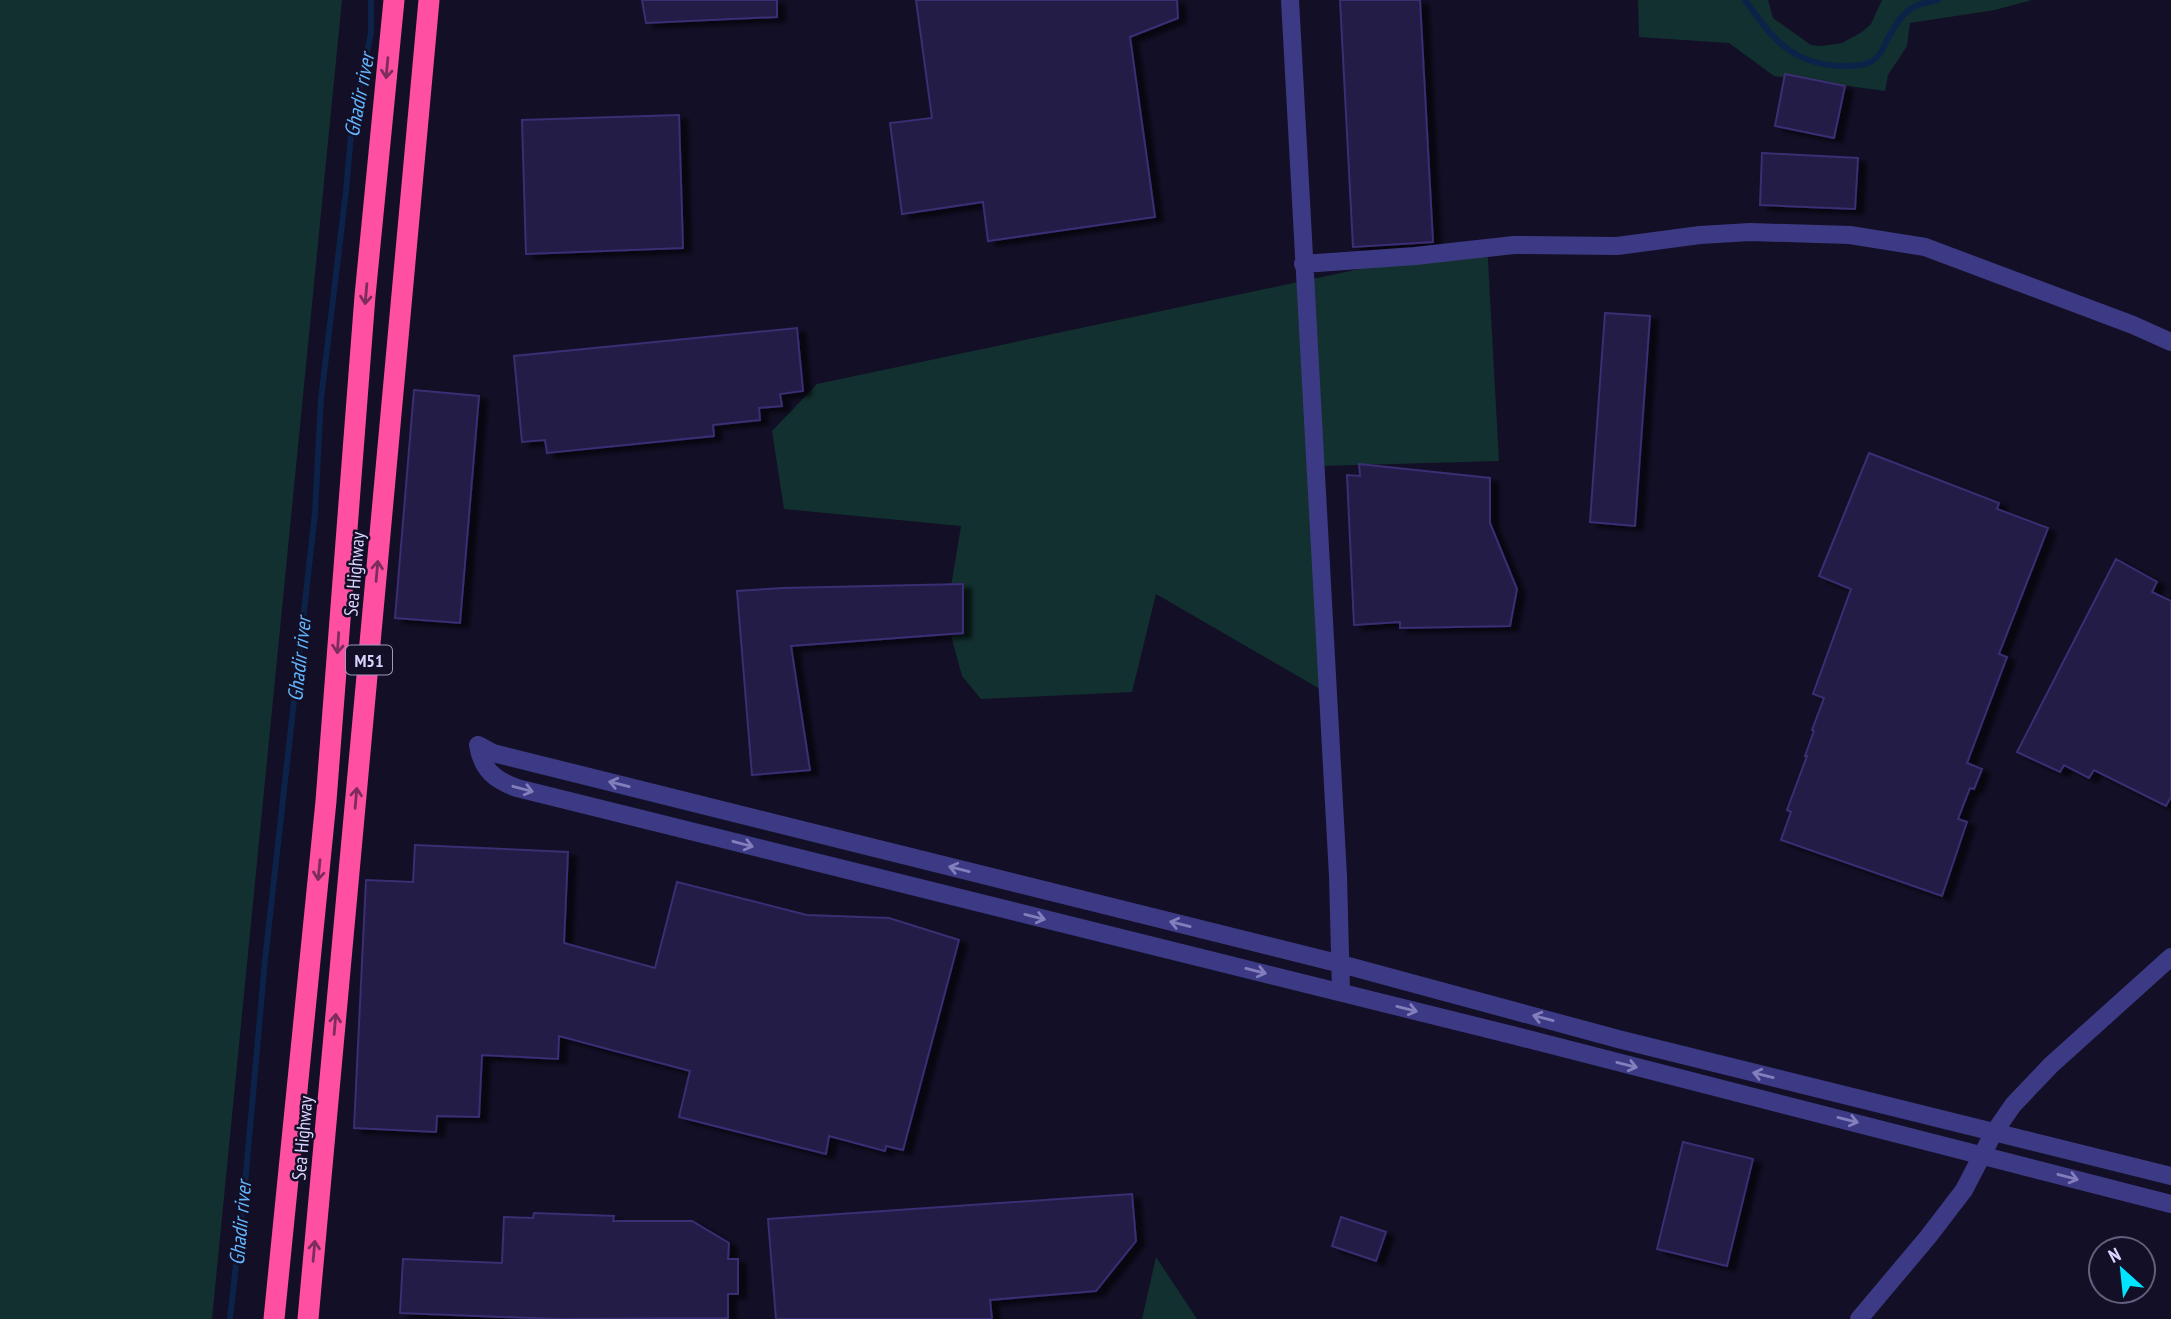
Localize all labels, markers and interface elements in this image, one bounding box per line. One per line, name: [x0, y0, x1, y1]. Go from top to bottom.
water label: Ghadir river: [338, 48, 381, 139]
one-way arrow: [380, 56, 393, 79]
one-way arrow: [359, 283, 372, 305]
street label: Sea Highway: [338, 530, 370, 617]
one-way arrow: [371, 561, 384, 583]
water label: Ghadir river: [281, 612, 317, 703]
one-way arrow: [331, 632, 344, 654]
road number: M51: [346, 646, 392, 674]
one-way arrow: [609, 777, 631, 790]
one-way arrow: [511, 783, 533, 796]
one-way arrow: [350, 787, 363, 810]
one-way arrow: [731, 838, 754, 851]
one-way arrow: [312, 858, 325, 881]
one-way arrow: [948, 862, 971, 875]
one-way arrow: [1023, 911, 1046, 924]
one-way arrow: [1169, 917, 1192, 930]
one-way arrow: [1244, 965, 1267, 979]
one-way arrow: [1395, 1003, 1418, 1016]
one-way arrow: [1532, 1011, 1554, 1024]
one-way arrow: [329, 1014, 342, 1036]
one-way arrow: [1616, 1059, 1638, 1072]
one-way arrow: [1752, 1068, 1775, 1081]
street label: Sea Highway: [286, 1094, 318, 1181]
one-way arrow: [1836, 1114, 1859, 1127]
one-way arrow: [2056, 1171, 2079, 1184]
water label: Ghadir river: [223, 1176, 257, 1266]
north arrow: [2087, 1235, 2157, 1305]
one-way arrow: [308, 1240, 321, 1263]
text: N: [2104, 1242, 2124, 1268]

